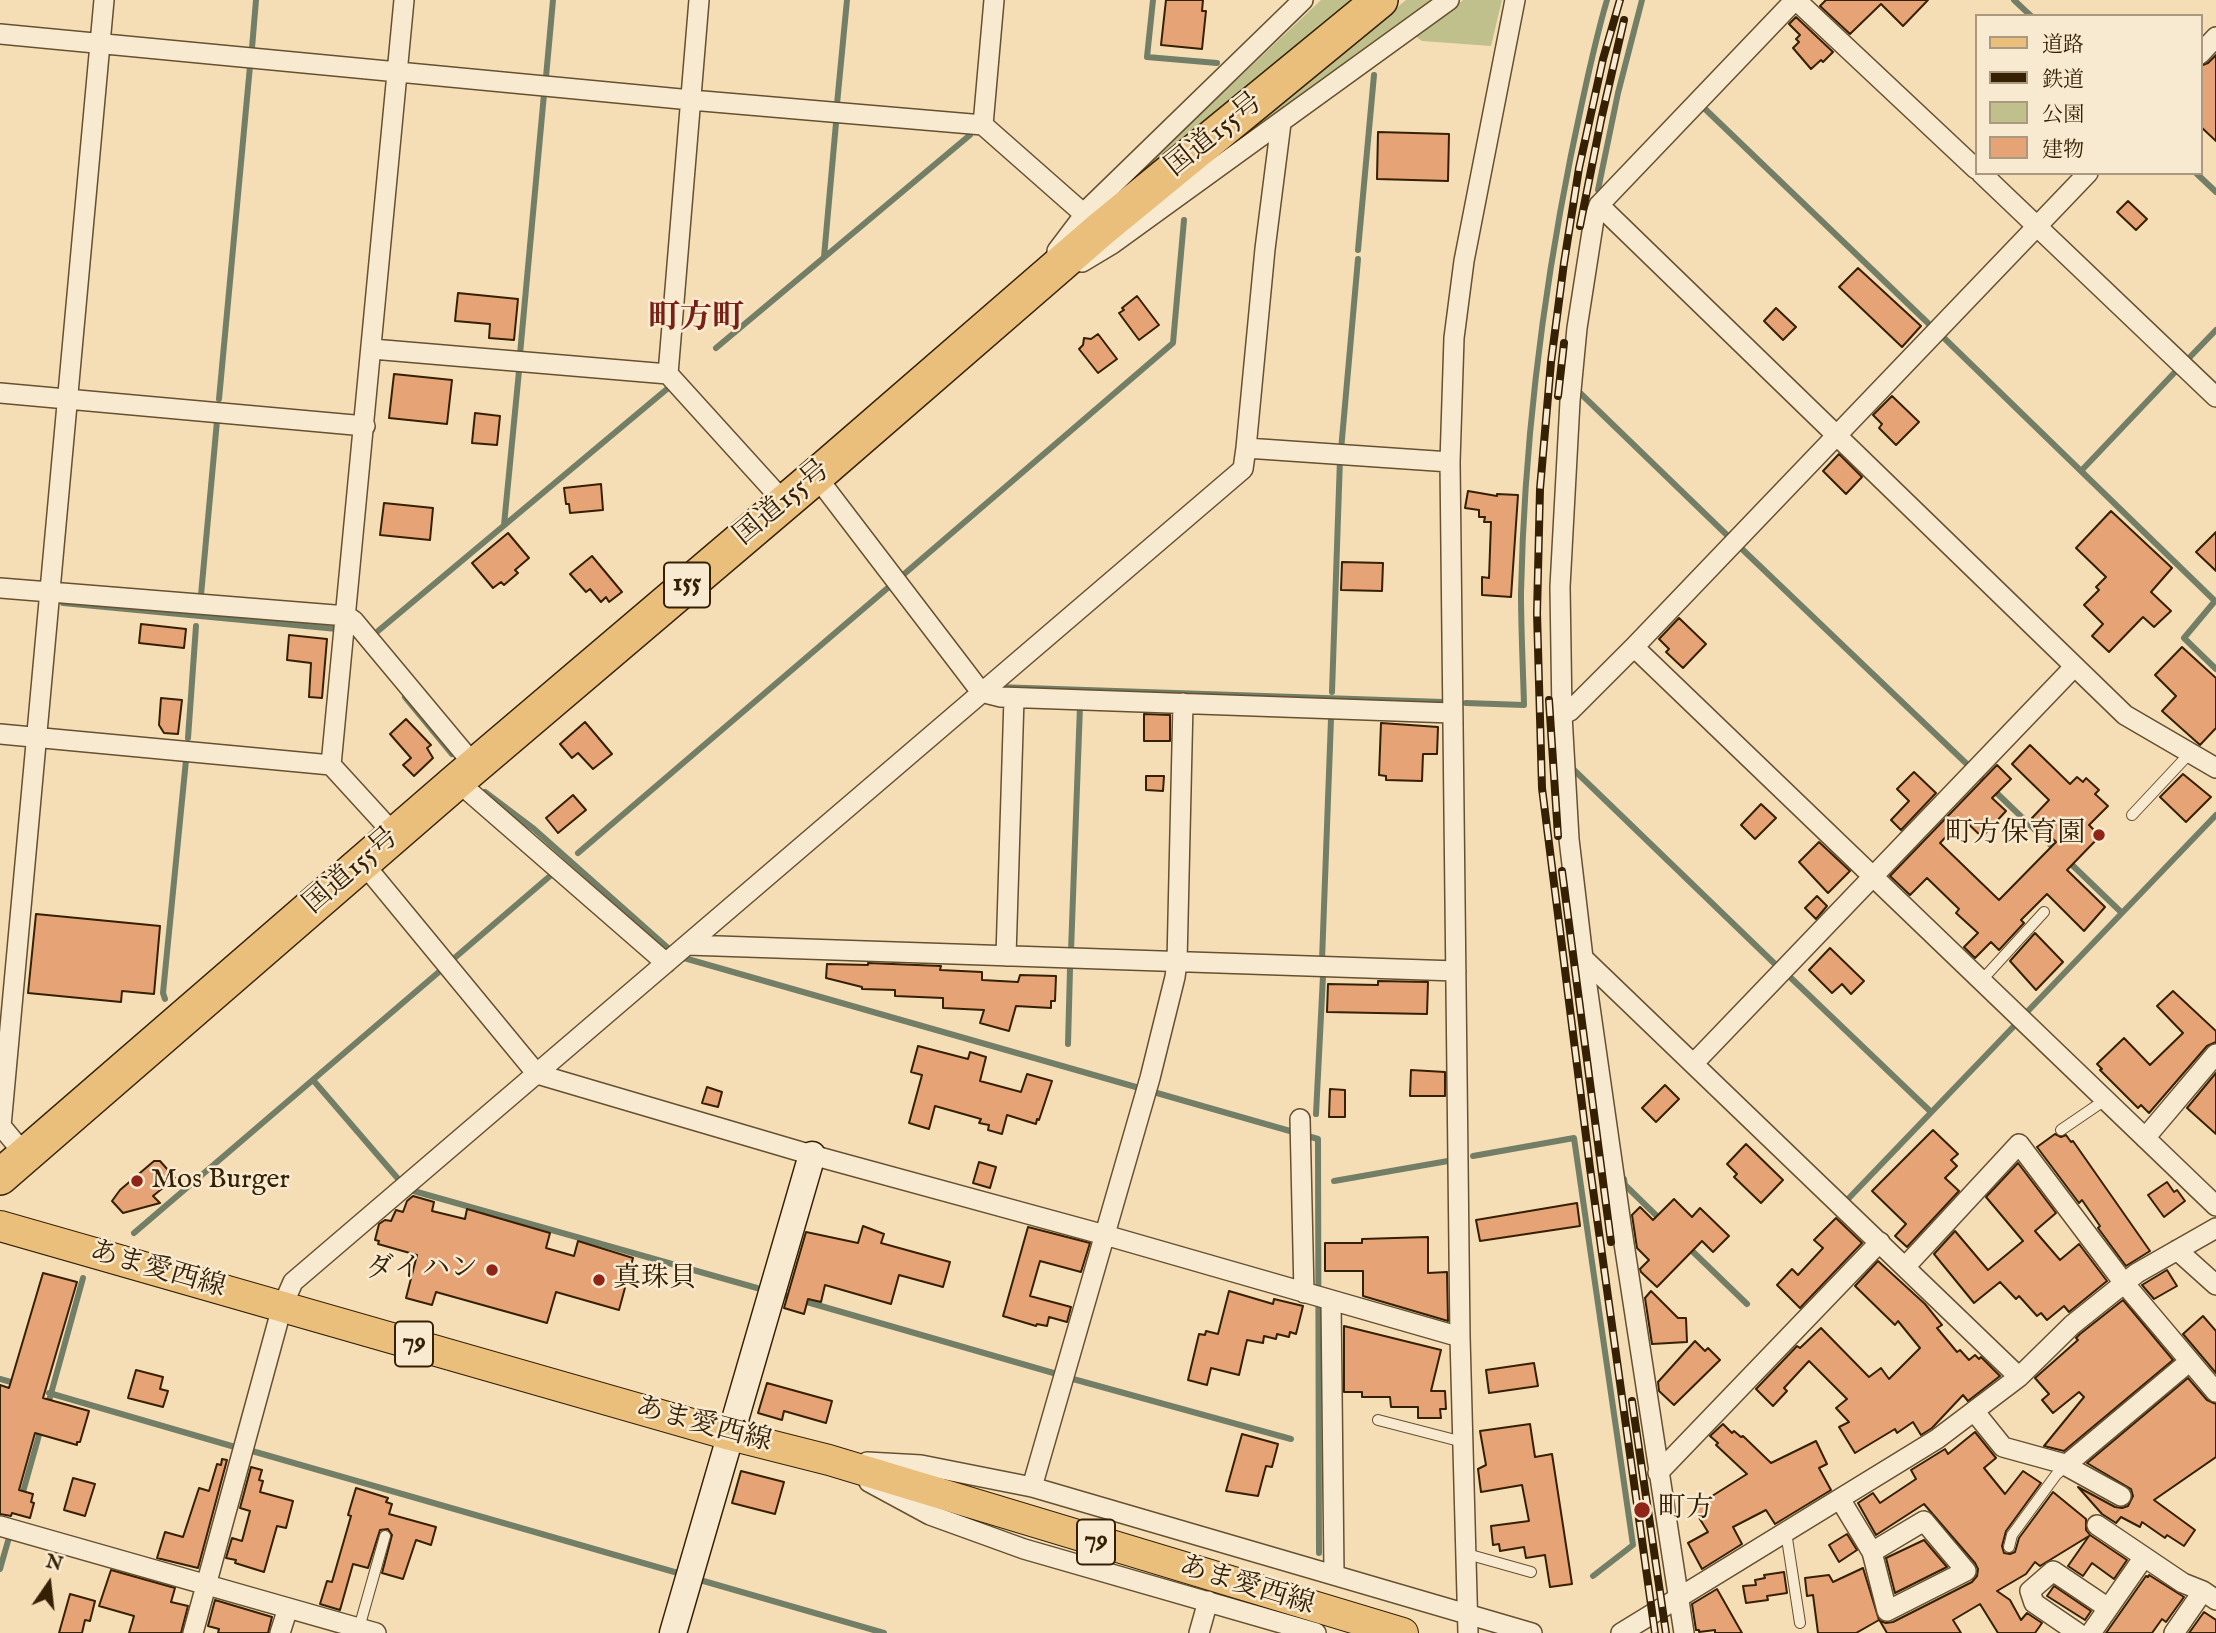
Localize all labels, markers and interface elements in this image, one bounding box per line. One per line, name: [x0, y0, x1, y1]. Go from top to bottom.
legend: [1974, 14, 2202, 175]
text: 道路: [2042, 32, 2084, 59]
text: 鉄道: [2042, 67, 2084, 94]
street label: 国道155号: [1160, 87, 1270, 185]
text: 公園: [2042, 102, 2084, 129]
text: 建物: [2042, 137, 2084, 164]
district label: 町方町: [648, 301, 744, 339]
street label: 国道155号: [728, 454, 838, 554]
road number: 155: [664, 562, 710, 608]
place label: 町方保育園: [1945, 818, 2085, 852]
street label: 国道155号: [298, 822, 406, 922]
marker: 町方保育園: [2091, 827, 2107, 843]
place label: Mos Burger: [151, 1164, 290, 1198]
marker: Mos Burger: [129, 1173, 145, 1189]
street label: あま愛西線: [85, 1236, 229, 1306]
place label: ダイハン: [366, 1253, 478, 1287]
marker: ダイハン: [484, 1262, 500, 1278]
place label: 真珠貝: [613, 1263, 697, 1297]
marker: 真珠貝: [591, 1272, 607, 1288]
road number: 79: [395, 1322, 433, 1366]
street label: あま愛西線: [631, 1392, 775, 1460]
place label: 町方: [1658, 1493, 1714, 1527]
marker: 町方: [1632, 1500, 1652, 1520]
road number: 79: [1077, 1520, 1115, 1564]
north arrow: [14, 1549, 84, 1619]
text: N: [43, 1550, 65, 1577]
street label: あま愛西線: [1174, 1550, 1318, 1624]

